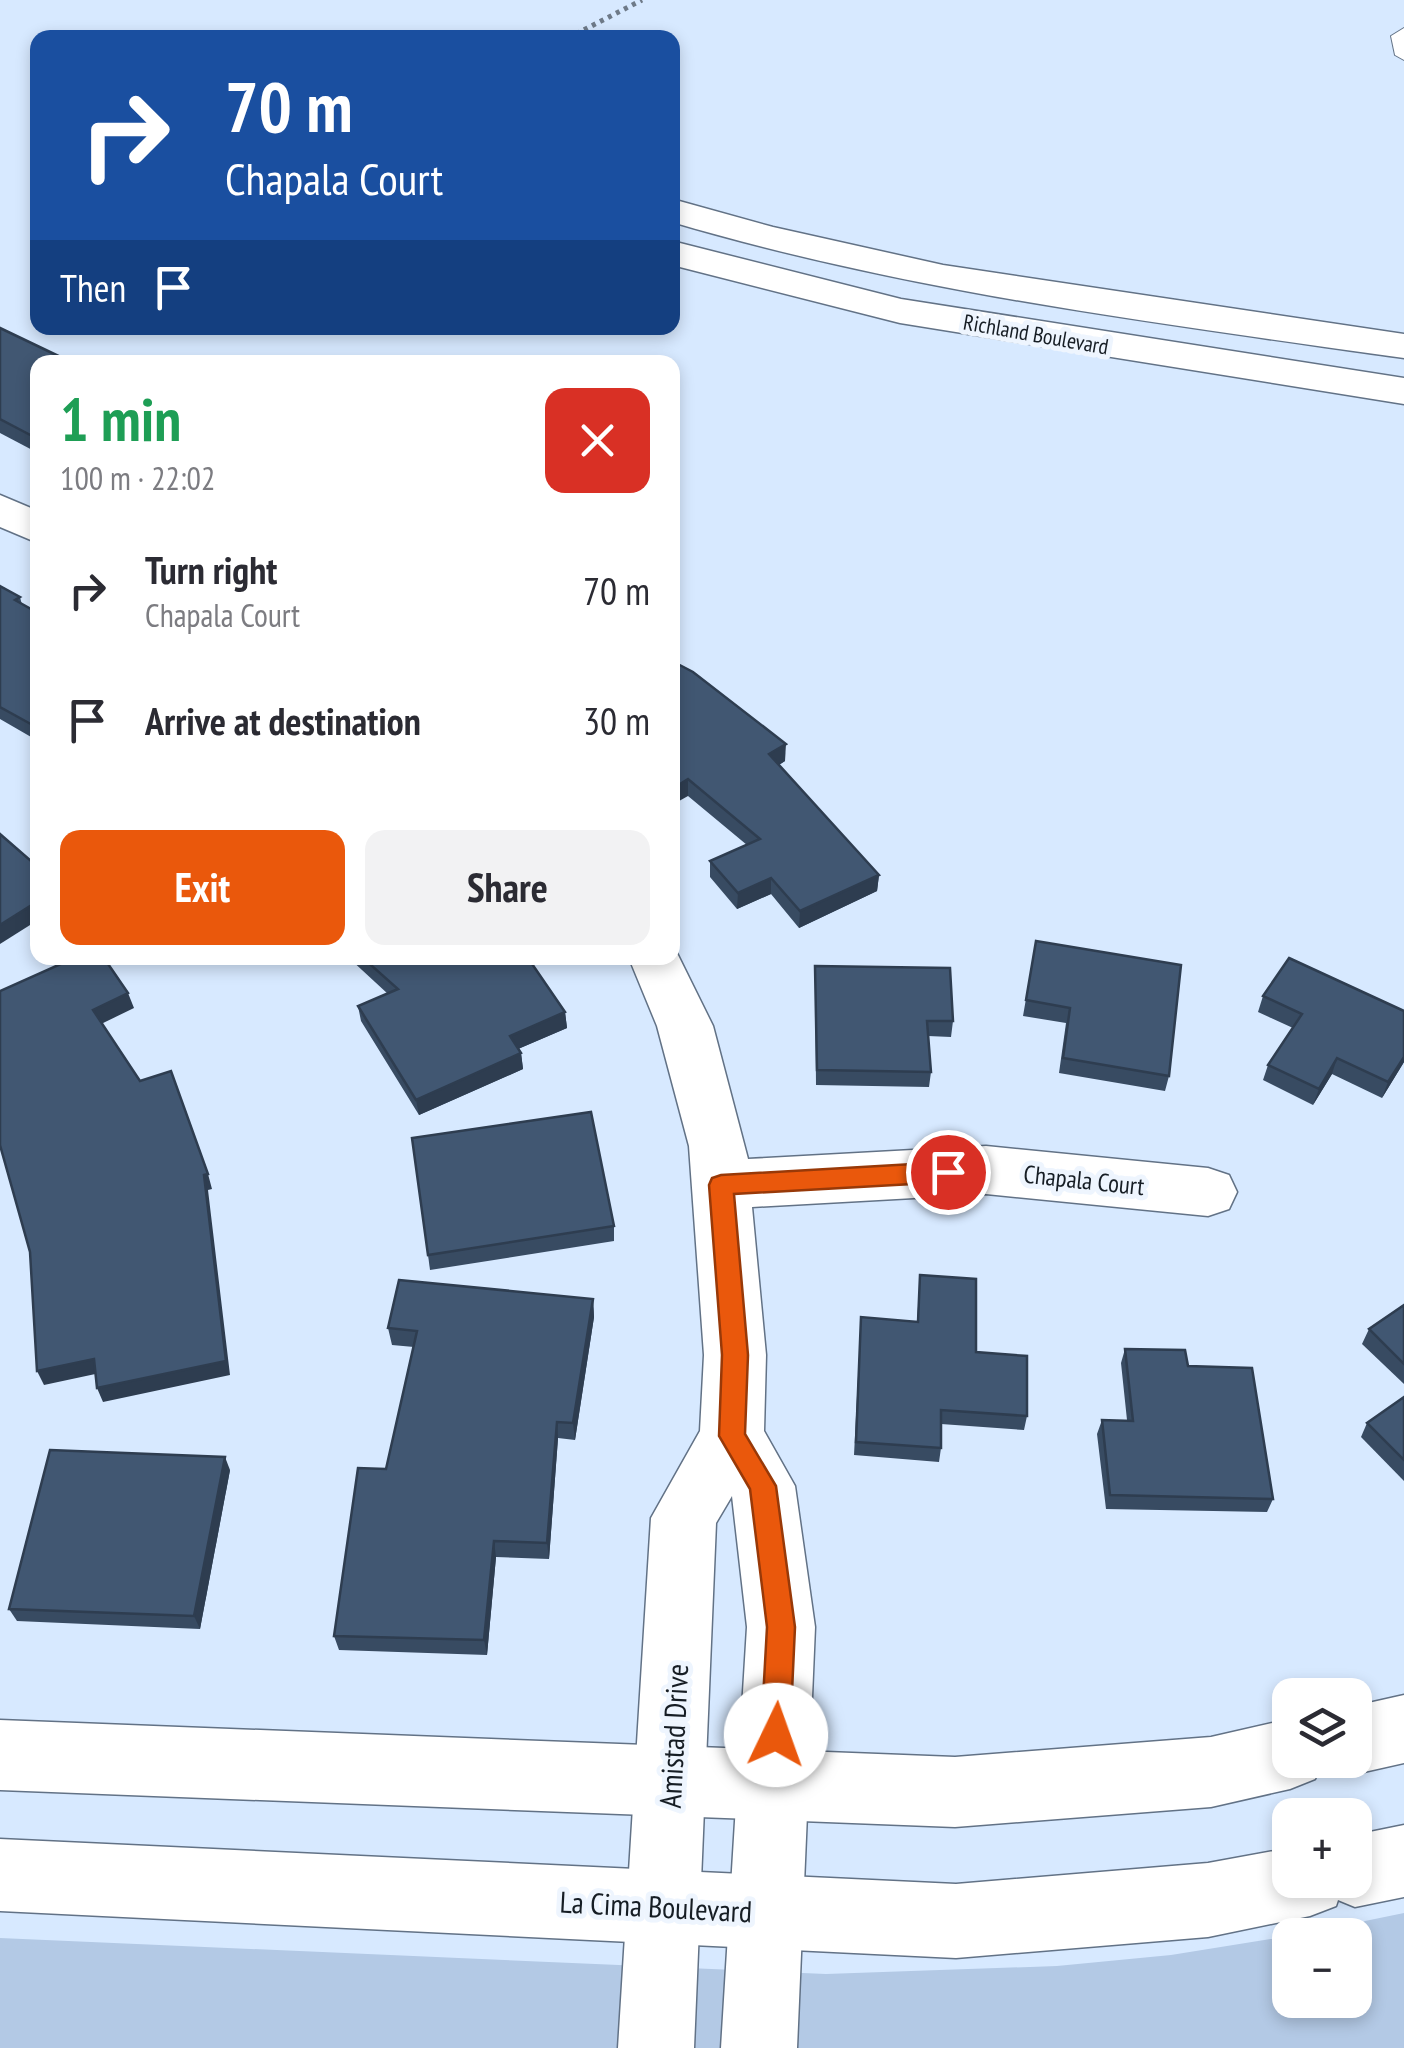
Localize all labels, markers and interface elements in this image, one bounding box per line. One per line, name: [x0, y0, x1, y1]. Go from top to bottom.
text: 70 m: [225, 61, 353, 151]
icon: right: [60, 70, 190, 200]
text: Chapala Court: [225, 149, 443, 207]
icon: arrive: [146, 260, 201, 315]
text: Then: [60, 263, 126, 312]
street label: Richland Boulevard: [961, 307, 1111, 361]
text: 1 min: [60, 380, 181, 458]
button: close: [545, 388, 650, 493]
text: 100 m · 22:02: [60, 457, 215, 499]
text: Turn right: [145, 545, 277, 594]
icon: right: [60, 563, 115, 618]
text: 70 m: [583, 566, 650, 615]
text: Chapala Court: [145, 594, 300, 636]
icon: arrive: [60, 693, 115, 748]
text: Arrive at destination: [145, 696, 421, 745]
text: 30 m: [583, 696, 650, 745]
button: Exit: [60, 830, 345, 945]
button: Share: [365, 830, 650, 945]
pin: [906, 1130, 991, 1215]
icon: arrive: [921, 1145, 976, 1200]
street label: Chapala Court: [1022, 1158, 1146, 1202]
street label: Amistad Drive: [650, 1663, 696, 1809]
map controls: [1272, 1678, 1372, 2018]
button: layers: [1272, 1678, 1372, 1778]
position arrow: [724, 1683, 828, 1787]
button: +: [1272, 1798, 1372, 1898]
street label: La Cima Boulevard: [559, 1881, 753, 1931]
button: −: [1272, 1918, 1372, 2018]

